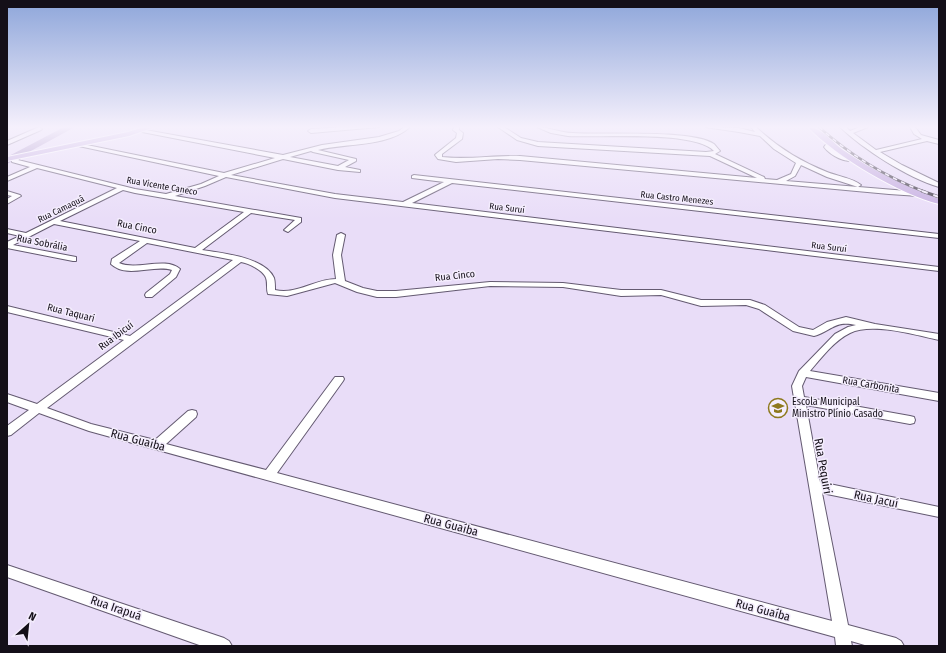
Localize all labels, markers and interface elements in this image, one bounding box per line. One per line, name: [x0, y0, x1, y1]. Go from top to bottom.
street label: Rua Vicente Caneco: [126, 175, 198, 197]
street label: Rua Castro Menezes: [640, 189, 714, 207]
street label: Rua Camaquã: [36, 193, 86, 225]
street label: Rua Suruí: [489, 201, 526, 215]
street label: Rua Cinco: [116, 217, 158, 237]
street label: Rua Sobrália: [16, 232, 69, 254]
street label: Rua Suruí: [811, 240, 848, 254]
street label: Rua Cinco: [434, 268, 476, 284]
street label: Rua Taquari: [46, 301, 96, 325]
street label: Rua Ibicuí: [96, 318, 136, 353]
street label: Rua Carbonita: [842, 374, 901, 396]
place label: Escola Municipal Ministro Plínio Casado: [792, 396, 883, 420]
school or university icon: Escola Municipal Ministro Plínio Casado: [767, 397, 789, 419]
street label: Rua Guaíba: [109, 426, 167, 454]
street label: Rua Pequiri: [811, 437, 835, 495]
street label: Rua Jacuí: [853, 487, 899, 511]
street label: Rua Guaíba: [422, 511, 480, 539]
street label: Rua Irapuá: [89, 593, 143, 623]
street label: Rua Guaíba: [734, 596, 792, 624]
north arrow: [8, 605, 48, 645]
text: N: [26, 609, 38, 624]

